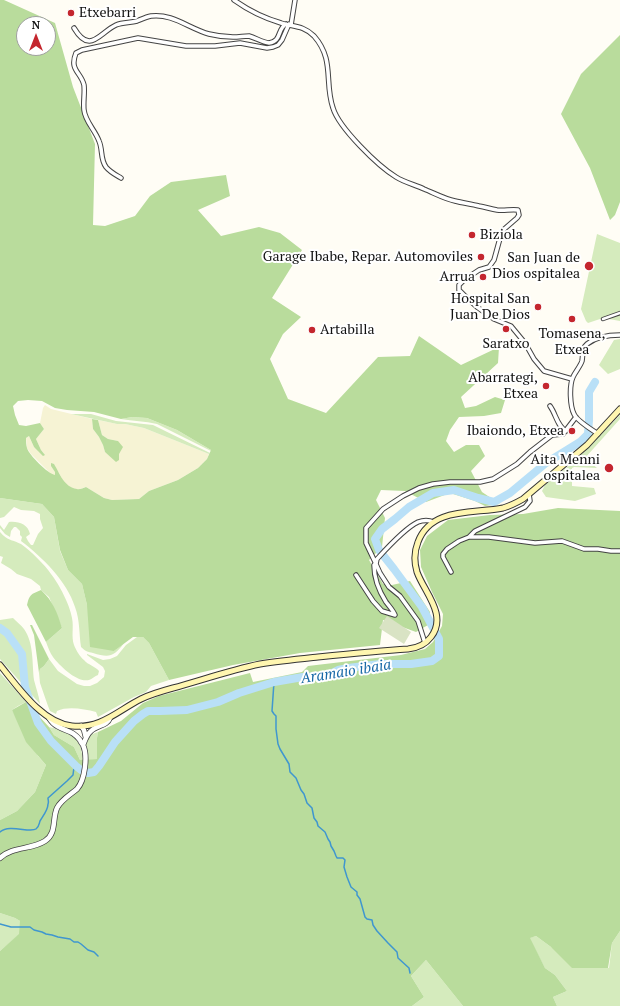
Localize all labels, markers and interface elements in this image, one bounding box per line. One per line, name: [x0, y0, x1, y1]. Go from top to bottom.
place label: Etxebarri: [79, 5, 136, 21]
marker: Etxebarri: [66, 8, 76, 18]
north arrow: [16, 16, 56, 56]
text: N: [32, 18, 40, 32]
place label: Biziola: [480, 227, 523, 243]
marker: Biziola: [467, 230, 477, 240]
place label: Garage Ibabe, Repar. Automoviles: [263, 249, 473, 265]
place label: San Juan de Dios ospitalea: [492, 250, 580, 282]
marker: Garage Ibabe, Repar. Automoviles: [476, 252, 486, 262]
marker: San Juan de Dios ospitalea: [583, 260, 595, 272]
place label: Arrua: [440, 269, 475, 285]
marker: Arrua: [478, 272, 488, 282]
place label: Hospital San Juan De Dios: [450, 291, 530, 324]
marker: Hospital San Juan De Dios: [533, 302, 543, 312]
marker: Tomasena, Etxea: [567, 314, 577, 324]
place label: Artabilla: [320, 322, 375, 338]
marker: Saratxo: [501, 324, 511, 334]
marker: Artabilla: [307, 325, 317, 335]
place label: Tomasena, Etxea: [538, 326, 606, 358]
place label: Saratxo: [482, 336, 530, 352]
place label: Abarrategi, Etxea: [468, 370, 538, 402]
marker: Abarrategi, Etxea: [541, 381, 551, 391]
place label: Ibaiondo, Etxea: [467, 423, 564, 439]
marker: Ibaiondo, Etxea: [567, 426, 577, 436]
place label: Aita Menni ospitalea: [531, 452, 600, 484]
marker: Aita Menni ospitalea: [603, 462, 615, 474]
water label: Aramaio ibaia: [299, 656, 393, 688]

